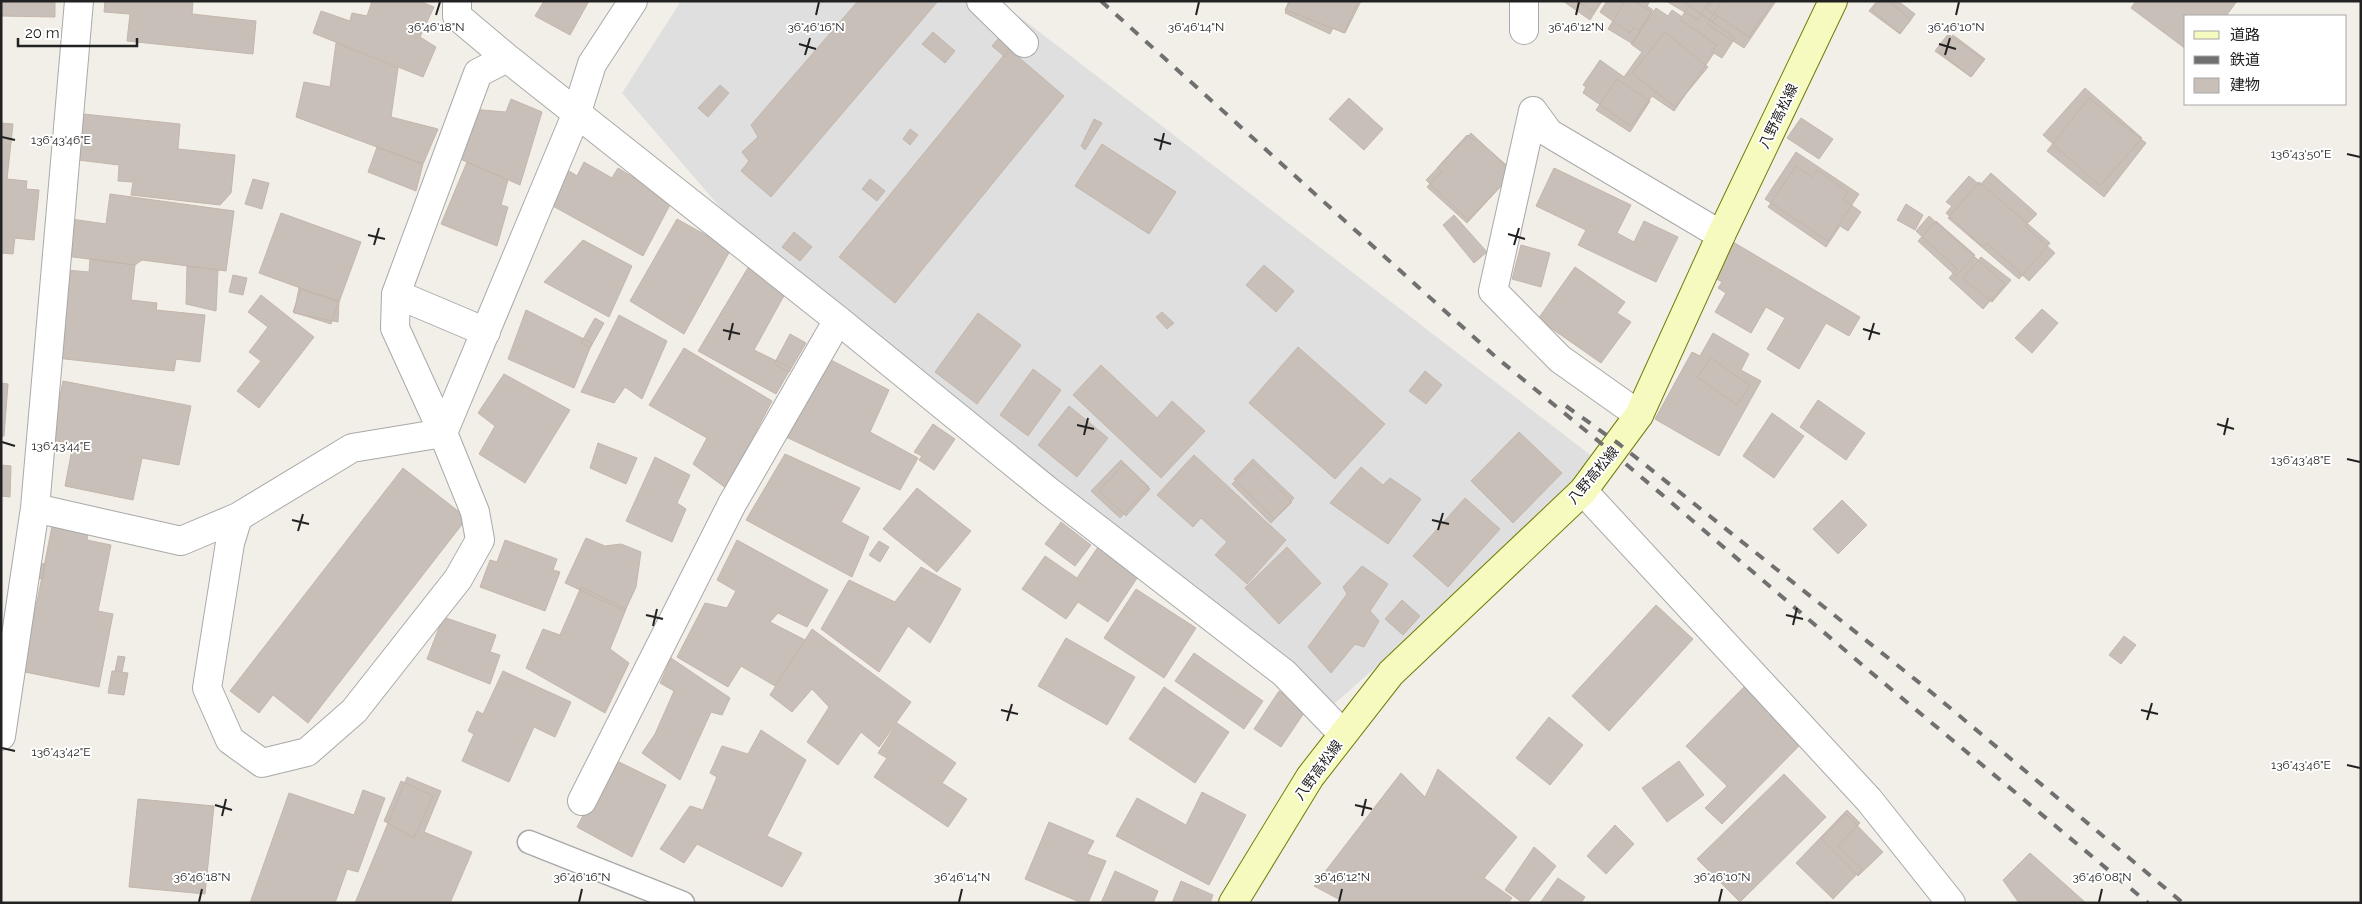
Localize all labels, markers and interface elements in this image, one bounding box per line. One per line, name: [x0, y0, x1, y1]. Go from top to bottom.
scale bar: [18, 15, 136, 47]
legend: [2184, 15, 2347, 105]
text: 36°46'18"N: [408, 20, 464, 34]
text: 36°46'16"N: [787, 20, 845, 34]
text: 36°46'14"N: [1168, 20, 1224, 34]
text: 36°46'12"N: [1548, 20, 1604, 34]
text: 36°46'10"N: [1927, 20, 1985, 34]
text: 20 m: [25, 24, 60, 42]
text: 道路: [2230, 26, 2260, 44]
text: 鉄道: [2230, 51, 2260, 69]
text: 建物: [2230, 76, 2260, 94]
street label: 八野高松線: [1755, 81, 1801, 151]
text: 136°43'46"E: [31, 133, 91, 147]
text: 136°43'50"E: [2271, 147, 2331, 161]
text: 136°43'44"E: [31, 439, 91, 453]
street label: 八野高松線: [1564, 443, 1622, 507]
text: 136°43'48"E: [2271, 453, 2331, 467]
street label: 八野高松線: [1291, 737, 1345, 803]
text: 136°43'42"E: [32, 745, 90, 759]
text: 136°43'46"E: [2271, 758, 2331, 772]
text: 36°46'18"N: [174, 870, 230, 884]
text: 36°46'16"N: [553, 870, 611, 884]
text: 36°46'14"N: [934, 870, 990, 884]
text: 36°46'12"N: [1314, 870, 1370, 884]
text: 36°46'10"N: [1693, 870, 1751, 884]
text: 36°46'08"N: [2072, 870, 2132, 884]

